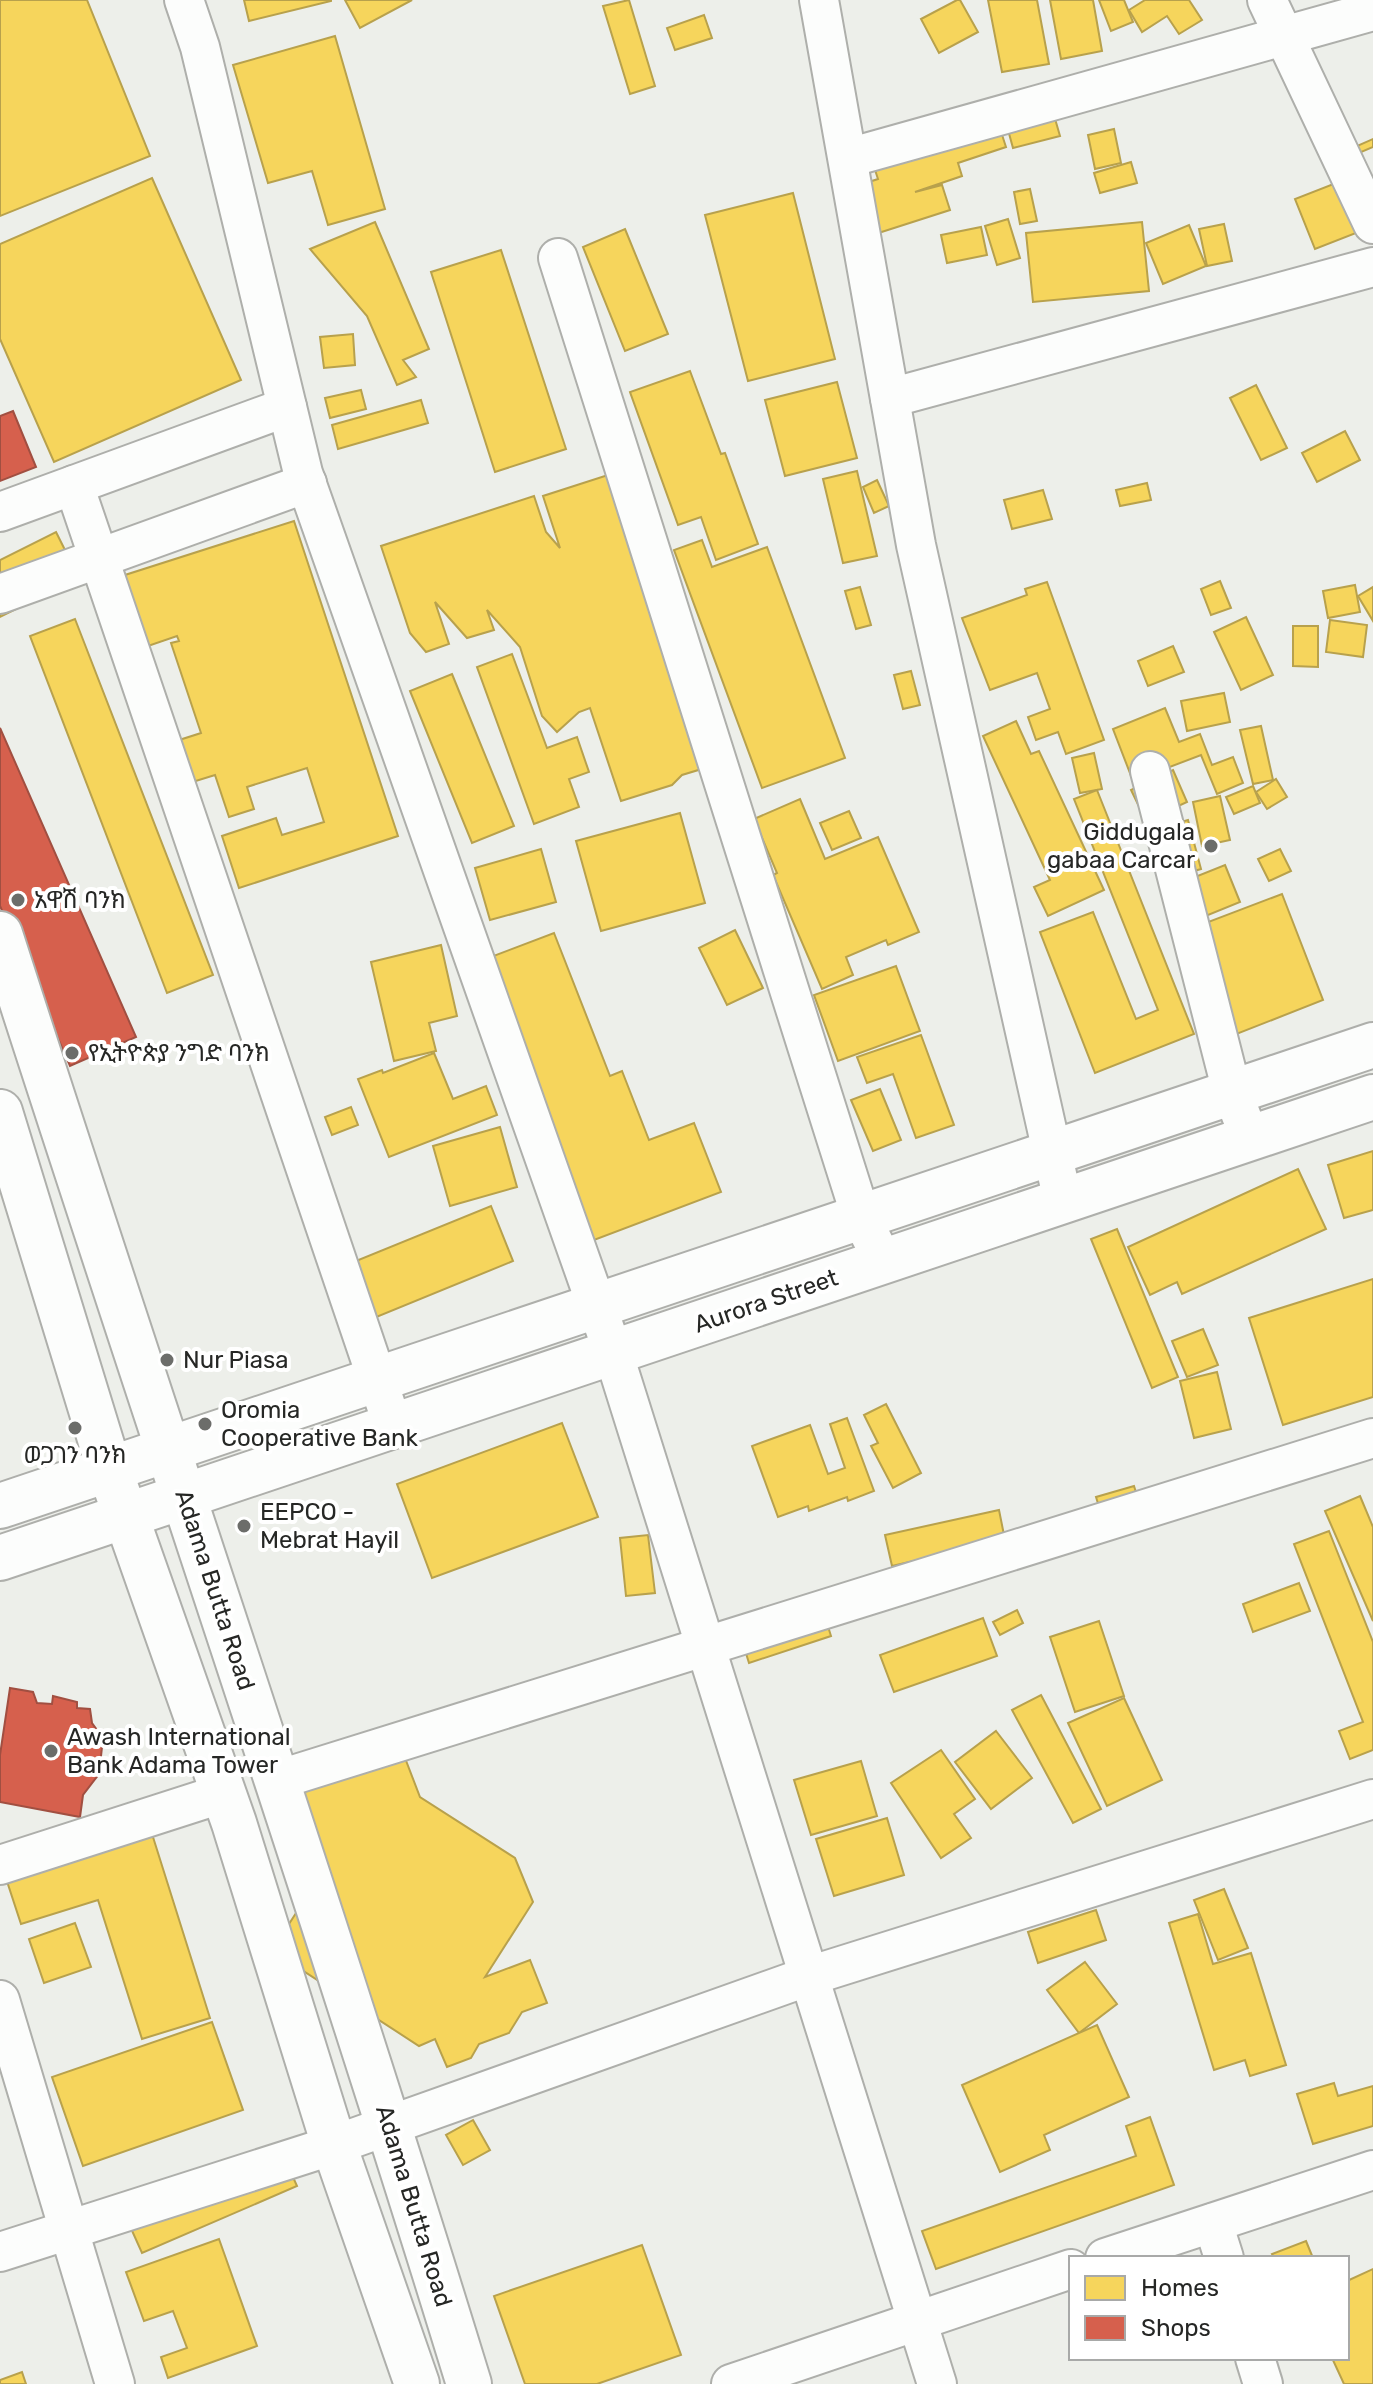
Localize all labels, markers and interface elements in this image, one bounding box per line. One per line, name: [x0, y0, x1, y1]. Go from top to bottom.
place label: Giddugala gabaa Carcar: [1047, 818, 1195, 874]
marker: Giddugala gabaa Carcar: [1202, 837, 1220, 855]
place label: አዋሽ ባንክ: [34, 886, 126, 914]
marker: አዋሽ ባንክ: [9, 891, 27, 909]
place label: የኢትዮጵያ ንግድ ባንክ: [88, 1039, 270, 1067]
marker: የኢትዮጵያ ንግድ ባንክ: [63, 1044, 81, 1062]
street label: Aurora Street: [690, 1263, 842, 1339]
place label: Nur Piasa: [183, 1346, 289, 1374]
marker: Nur Piasa: [158, 1351, 176, 1369]
place label: Oromia Cooperative Bank: [221, 1396, 419, 1452]
marker: Oromia Cooperative Bank: [196, 1415, 214, 1433]
marker: ወጋገን ባንክ: [66, 1419, 84, 1437]
place label: ወጋገን ባንክ: [23, 1441, 127, 1469]
street label: Adama Butta Road: [169, 1486, 261, 1694]
place label: EEPCO - Mebrat Hayil: [260, 1498, 399, 1554]
marker: EEPCO - Mebrat Hayil: [235, 1517, 253, 1535]
place label: Awash International Bank Adama Tower: [67, 1723, 291, 1779]
marker: Awash International Bank Adama Tower: [42, 1742, 60, 1760]
street label: Adama Butta Road: [370, 2102, 458, 2310]
legend: [1069, 2256, 1349, 2360]
text: Homes: [1141, 2274, 1219, 2302]
text: Shops: [1141, 2314, 1211, 2342]

